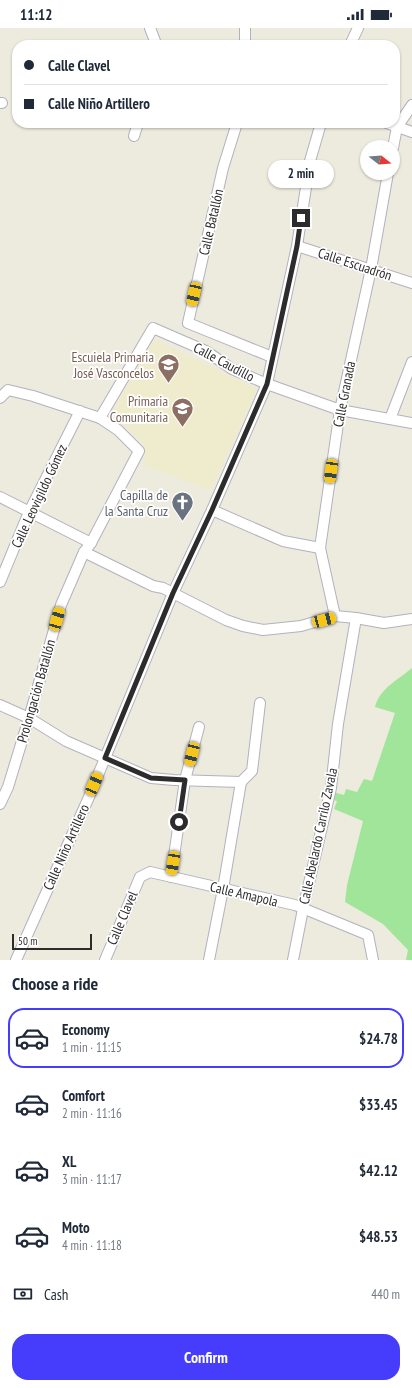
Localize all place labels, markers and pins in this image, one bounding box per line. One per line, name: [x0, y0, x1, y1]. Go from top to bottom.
place label: Escuiela Primaria José Vasconcelos: [72, 348, 154, 382]
school or university icon: Escuiela Primaria José Vasconcelos: [156, 352, 182, 385]
place label: Primaria Comunitaria: [110, 392, 168, 426]
school or university icon: Primaria Comunitaria: [170, 396, 196, 429]
place label: Capilla de la Santa Cruz: [105, 486, 168, 520]
church icon: Capilla de la Santa Cruz: [170, 490, 196, 523]

